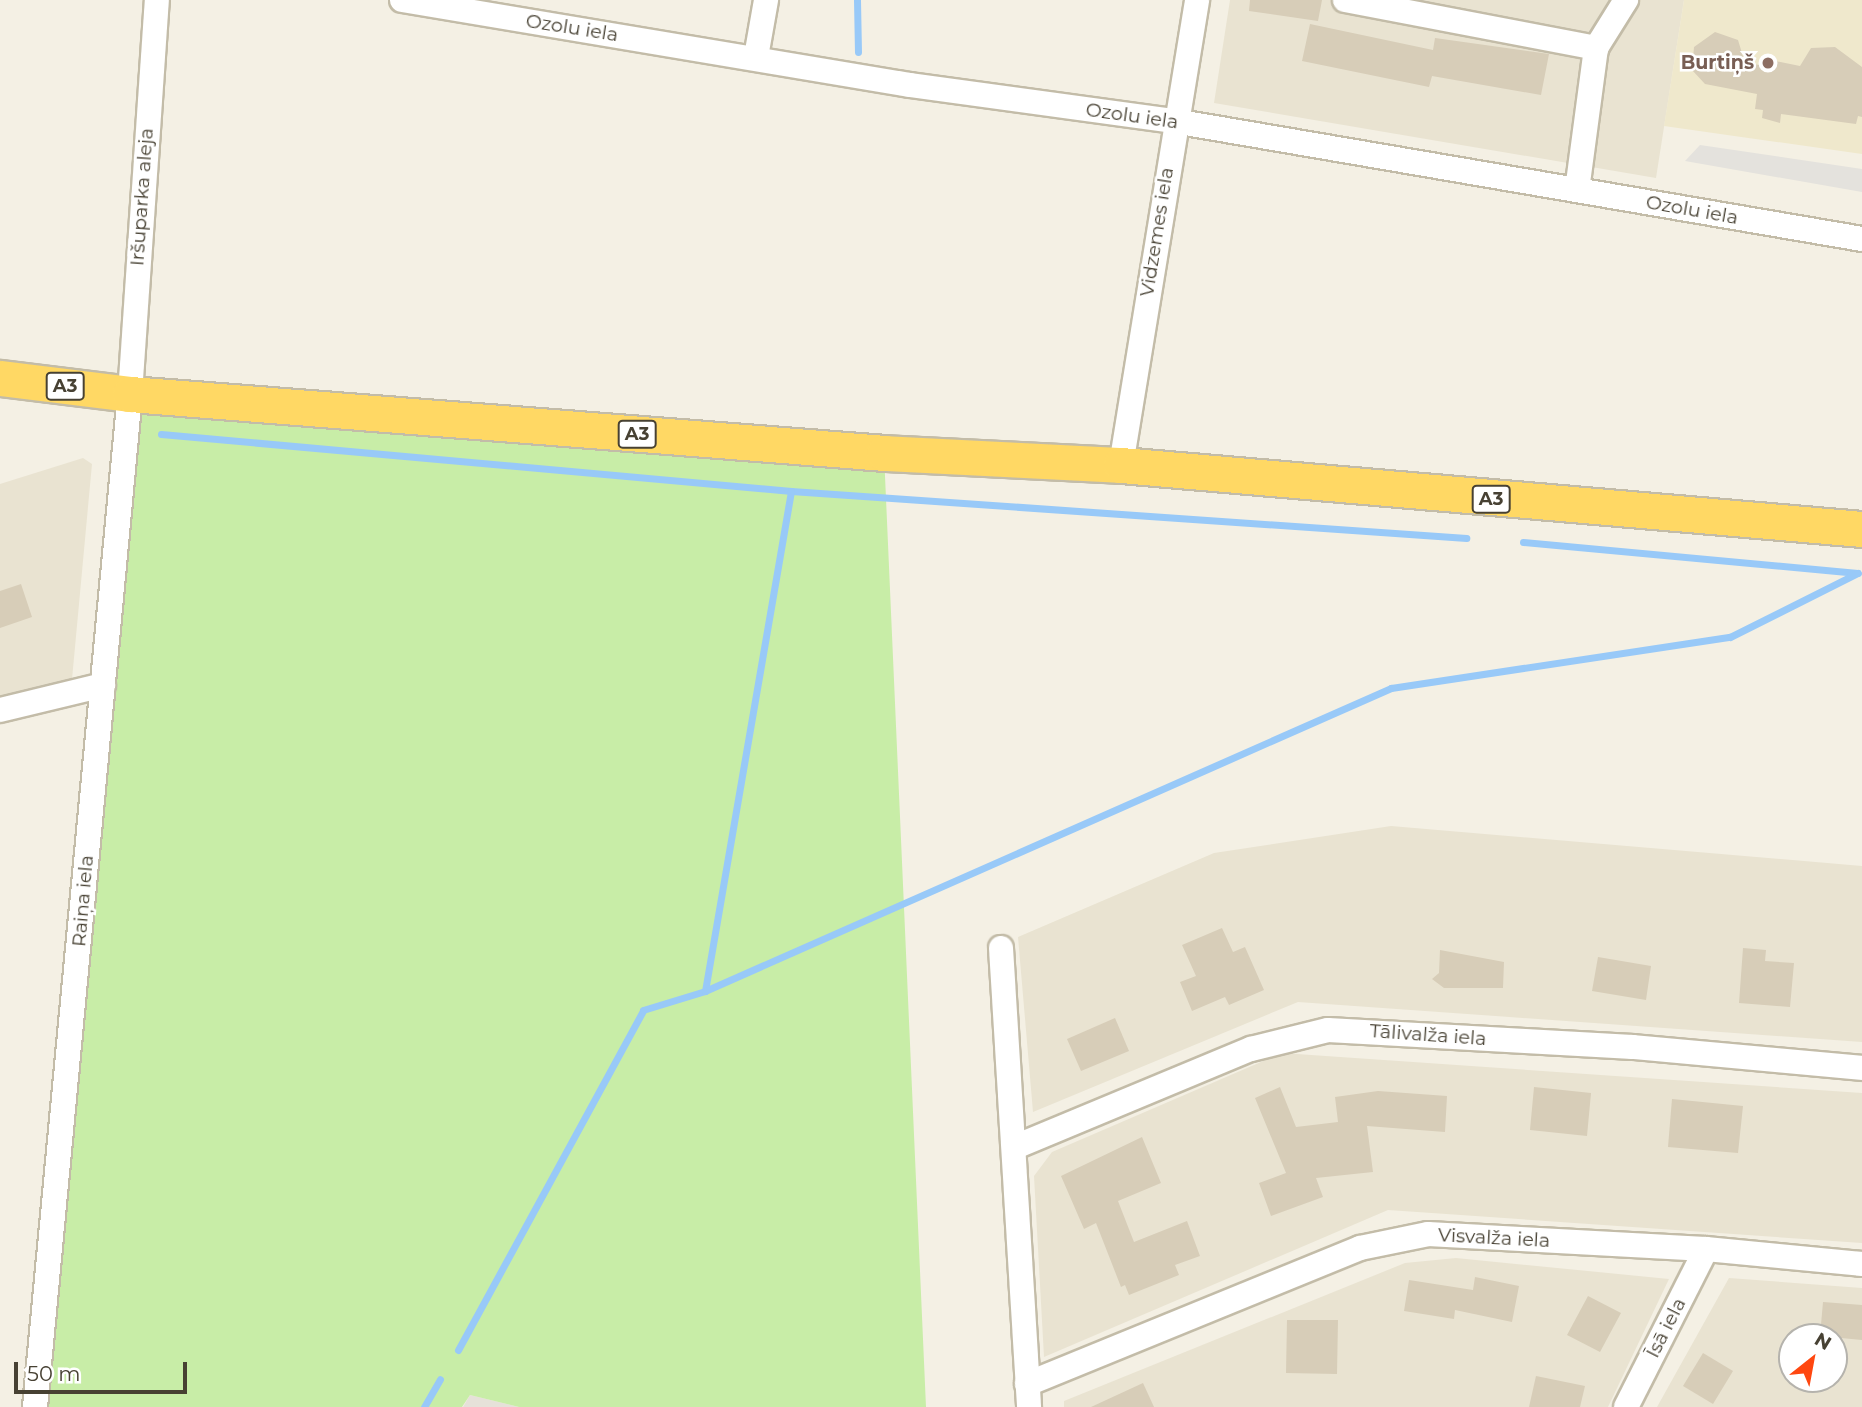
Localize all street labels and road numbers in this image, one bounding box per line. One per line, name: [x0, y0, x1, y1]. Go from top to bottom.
street label: Ozolu iela: [524, 9, 620, 47]
street label: Ozolu iela: [1084, 98, 1180, 134]
street label: Iršuparka aleja: [126, 127, 158, 267]
street label: Vidzemes iela: [1136, 166, 1178, 298]
street label: Ozolu iela: [1644, 191, 1740, 229]
road number: A3: [44, 372, 86, 400]
road number: A3: [616, 420, 658, 448]
road number: A3: [1470, 485, 1512, 514]
street label: Raiņa iela: [68, 854, 98, 948]
street label: Tālivalža iela: [1369, 1020, 1487, 1050]
street label: Visvalža iela: [1437, 1224, 1551, 1252]
street label: Īsā iela: [1641, 1294, 1691, 1362]

